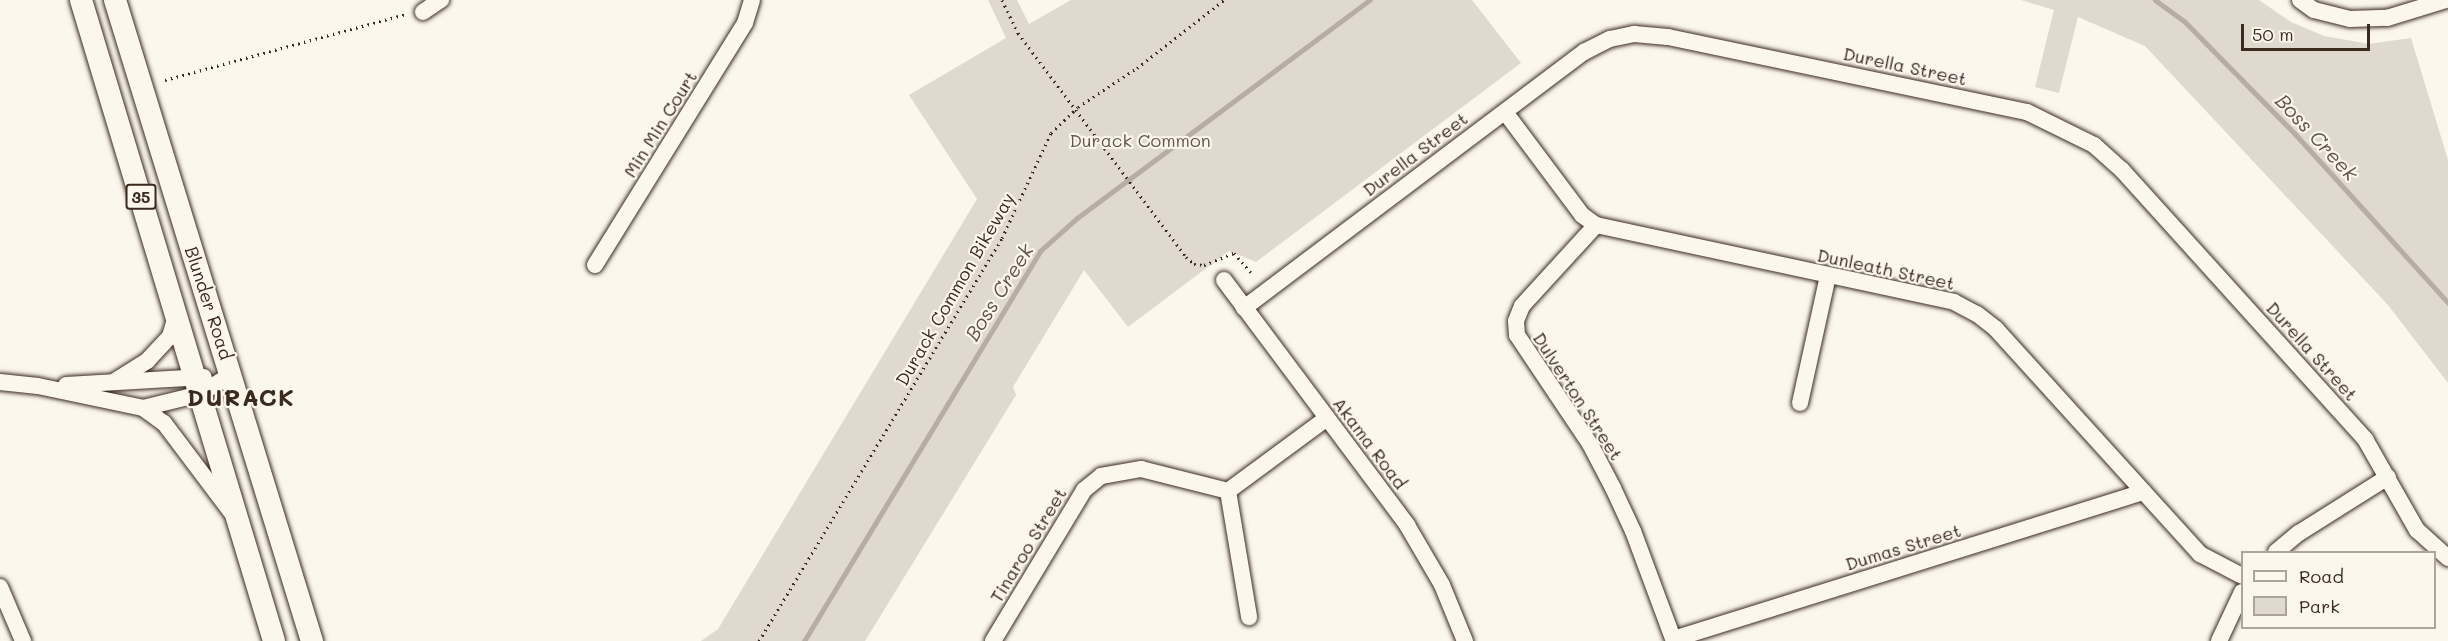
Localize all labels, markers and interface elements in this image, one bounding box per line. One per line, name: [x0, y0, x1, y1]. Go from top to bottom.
scale bar: [2244, 12, 2373, 50]
text: 50 m: [2252, 22, 2294, 46]
street label: Durella Street: [1841, 42, 1969, 90]
street label: Min Min Court: [619, 67, 701, 181]
water label: Boss Creek: [2271, 89, 2363, 185]
street label: Durella Street: [1358, 108, 1472, 200]
park label: Durack Common: [1069, 129, 1211, 151]
road number: 35: [124, 184, 158, 210]
street label: Durack Common Bikeway: [891, 189, 1019, 389]
water label: Boss Creek: [960, 239, 1038, 345]
street label: Blunder Road: [181, 244, 237, 362]
street label: Dunleath Street: [1815, 244, 1957, 294]
street label: Durella Street: [2262, 297, 2362, 405]
street label: Dulverton Street: [1529, 328, 1627, 464]
district label: DURACK: [187, 383, 295, 411]
street label: Akama Road: [1328, 393, 1412, 493]
street label: Tinaroo Street: [985, 484, 1071, 606]
street label: Dumas Street: [1843, 519, 1963, 575]
legend: [2241, 551, 2436, 629]
text: Road: [2299, 564, 2344, 588]
text: Park: [2299, 594, 2340, 618]

